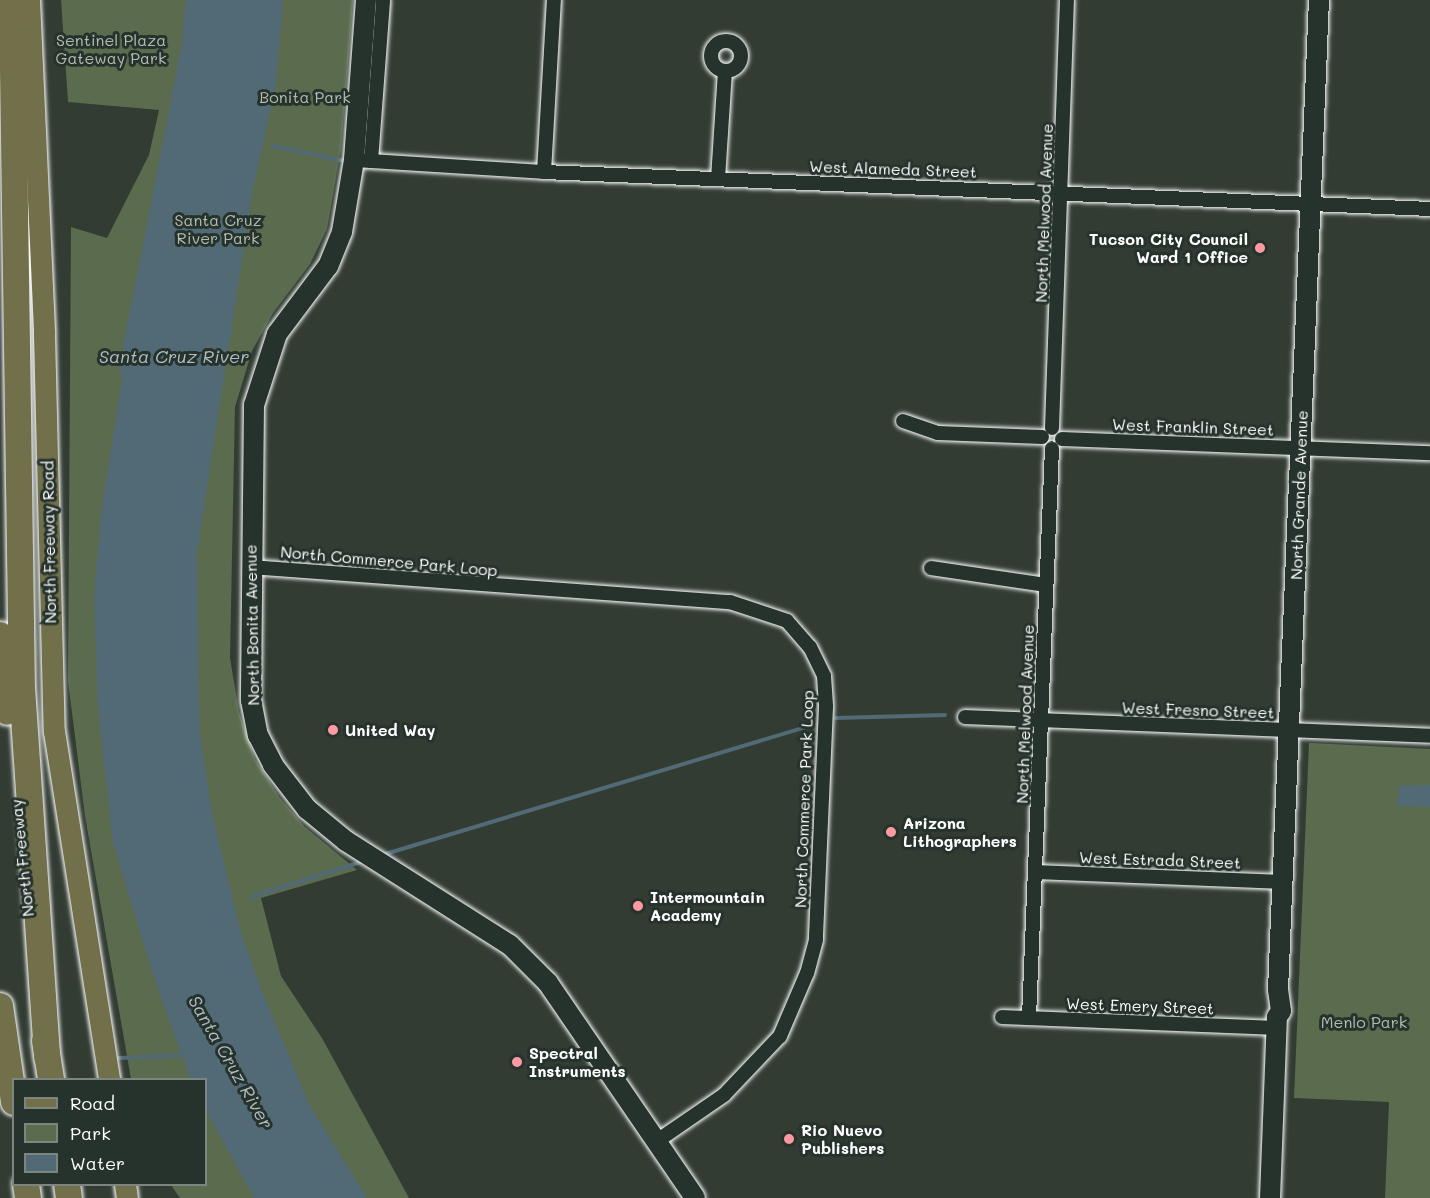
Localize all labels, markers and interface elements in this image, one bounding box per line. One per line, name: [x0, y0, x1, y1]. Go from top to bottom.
park label: Sentinel Plaza Gateway Park: [56, 30, 166, 68]
park label: Bonita Park: [259, 87, 351, 107]
street label: North Melwood Avenue: [1031, 123, 1057, 303]
street label: West Alameda Street: [809, 156, 977, 182]
park label: Santa Cruz River Park: [174, 210, 262, 248]
place label: Tucson City Council Ward 1 Office: [1089, 229, 1248, 267]
marker: Tucson City Council Ward 1 Office: [1253, 241, 1267, 255]
water label: Santa Cruz River: [99, 345, 249, 367]
street label: North Grande Avenue: [1286, 410, 1312, 580]
street label: West Franklin Street: [1112, 415, 1274, 439]
street label: North Freeway Road: [38, 460, 60, 624]
street label: North Commerce Park Loop: [280, 542, 498, 580]
street label: North Bonita Avenue: [241, 544, 263, 706]
street label: North Melwood Avenue: [1012, 624, 1038, 804]
street label: North Commerce Park Loop: [791, 690, 817, 908]
street label: West Fresno Street: [1121, 698, 1275, 722]
place label: United Way: [345, 720, 436, 740]
marker: United Way: [326, 723, 340, 737]
street label: North Freeway: [6, 798, 38, 918]
place label: Arizona Lithographers: [903, 813, 1017, 851]
marker: Arizona Lithographers: [884, 825, 898, 839]
street label: West Estrada Street: [1079, 848, 1241, 872]
place label: Intermountain Academy: [650, 887, 765, 925]
marker: Intermountain Academy: [631, 899, 645, 913]
water label: Santa Cruz River: [184, 991, 278, 1133]
street label: West Emery Street: [1066, 994, 1214, 1018]
park label: Menlo Park: [1321, 1012, 1407, 1032]
place label: Spectral Instruments: [529, 1043, 626, 1081]
marker: Spectral Instruments: [510, 1055, 524, 1069]
legend: [12, 1078, 207, 1186]
text: Road: [70, 1091, 115, 1115]
place label: Rio Nuevo Publishers: [801, 1120, 884, 1158]
text: Park: [70, 1121, 111, 1145]
marker: Rio Nuevo Publishers: [782, 1132, 796, 1146]
text: Water: [70, 1151, 125, 1175]

